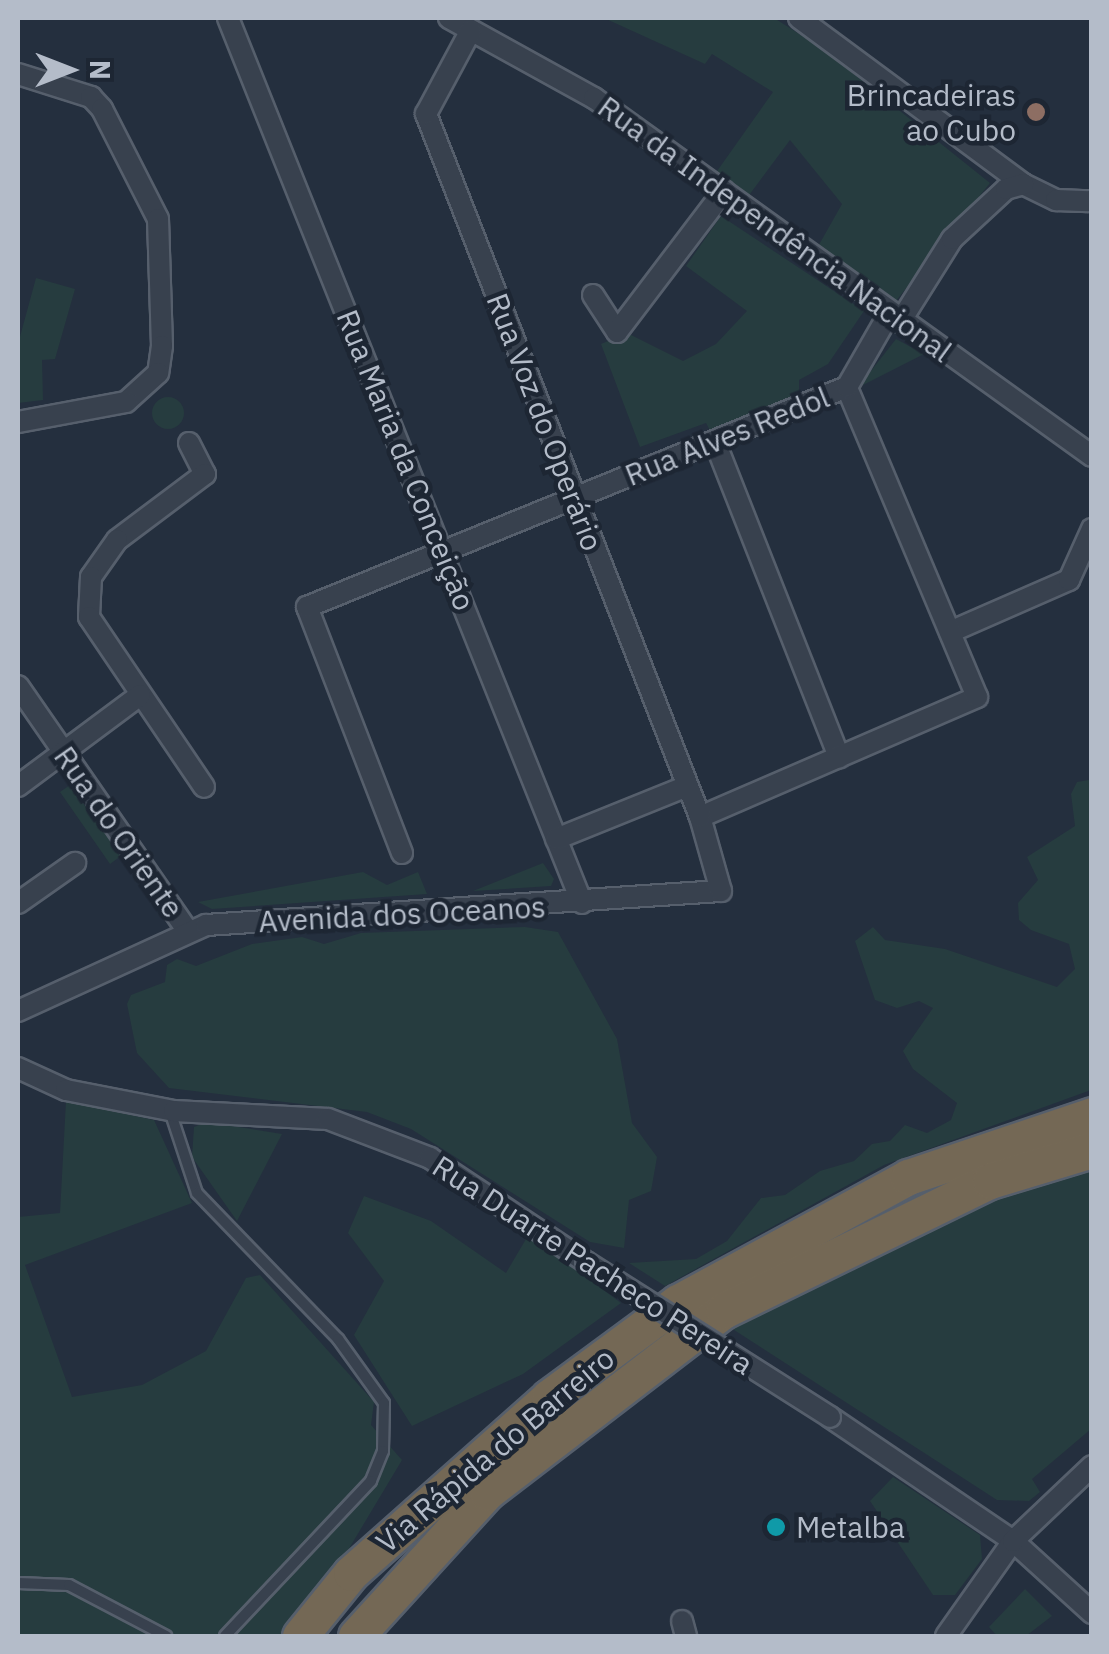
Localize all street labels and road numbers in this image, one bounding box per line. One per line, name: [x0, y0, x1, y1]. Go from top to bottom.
street label: Rua da Independência Nacional: [591, 89, 959, 369]
street label: Rua Voz do Operário: [479, 288, 611, 556]
street label: Rua Maria da Conceição: [329, 304, 483, 616]
street label: Rua Alves Redol: [620, 379, 834, 493]
street label: Rua do Oriente: [47, 739, 191, 925]
street label: Avenida dos Oceanos: [257, 888, 547, 940]
street label: Rua Duarte Pacheco Pereira: [426, 1148, 760, 1382]
street label: Via Rápida do Barreiro: [369, 1340, 621, 1560]

